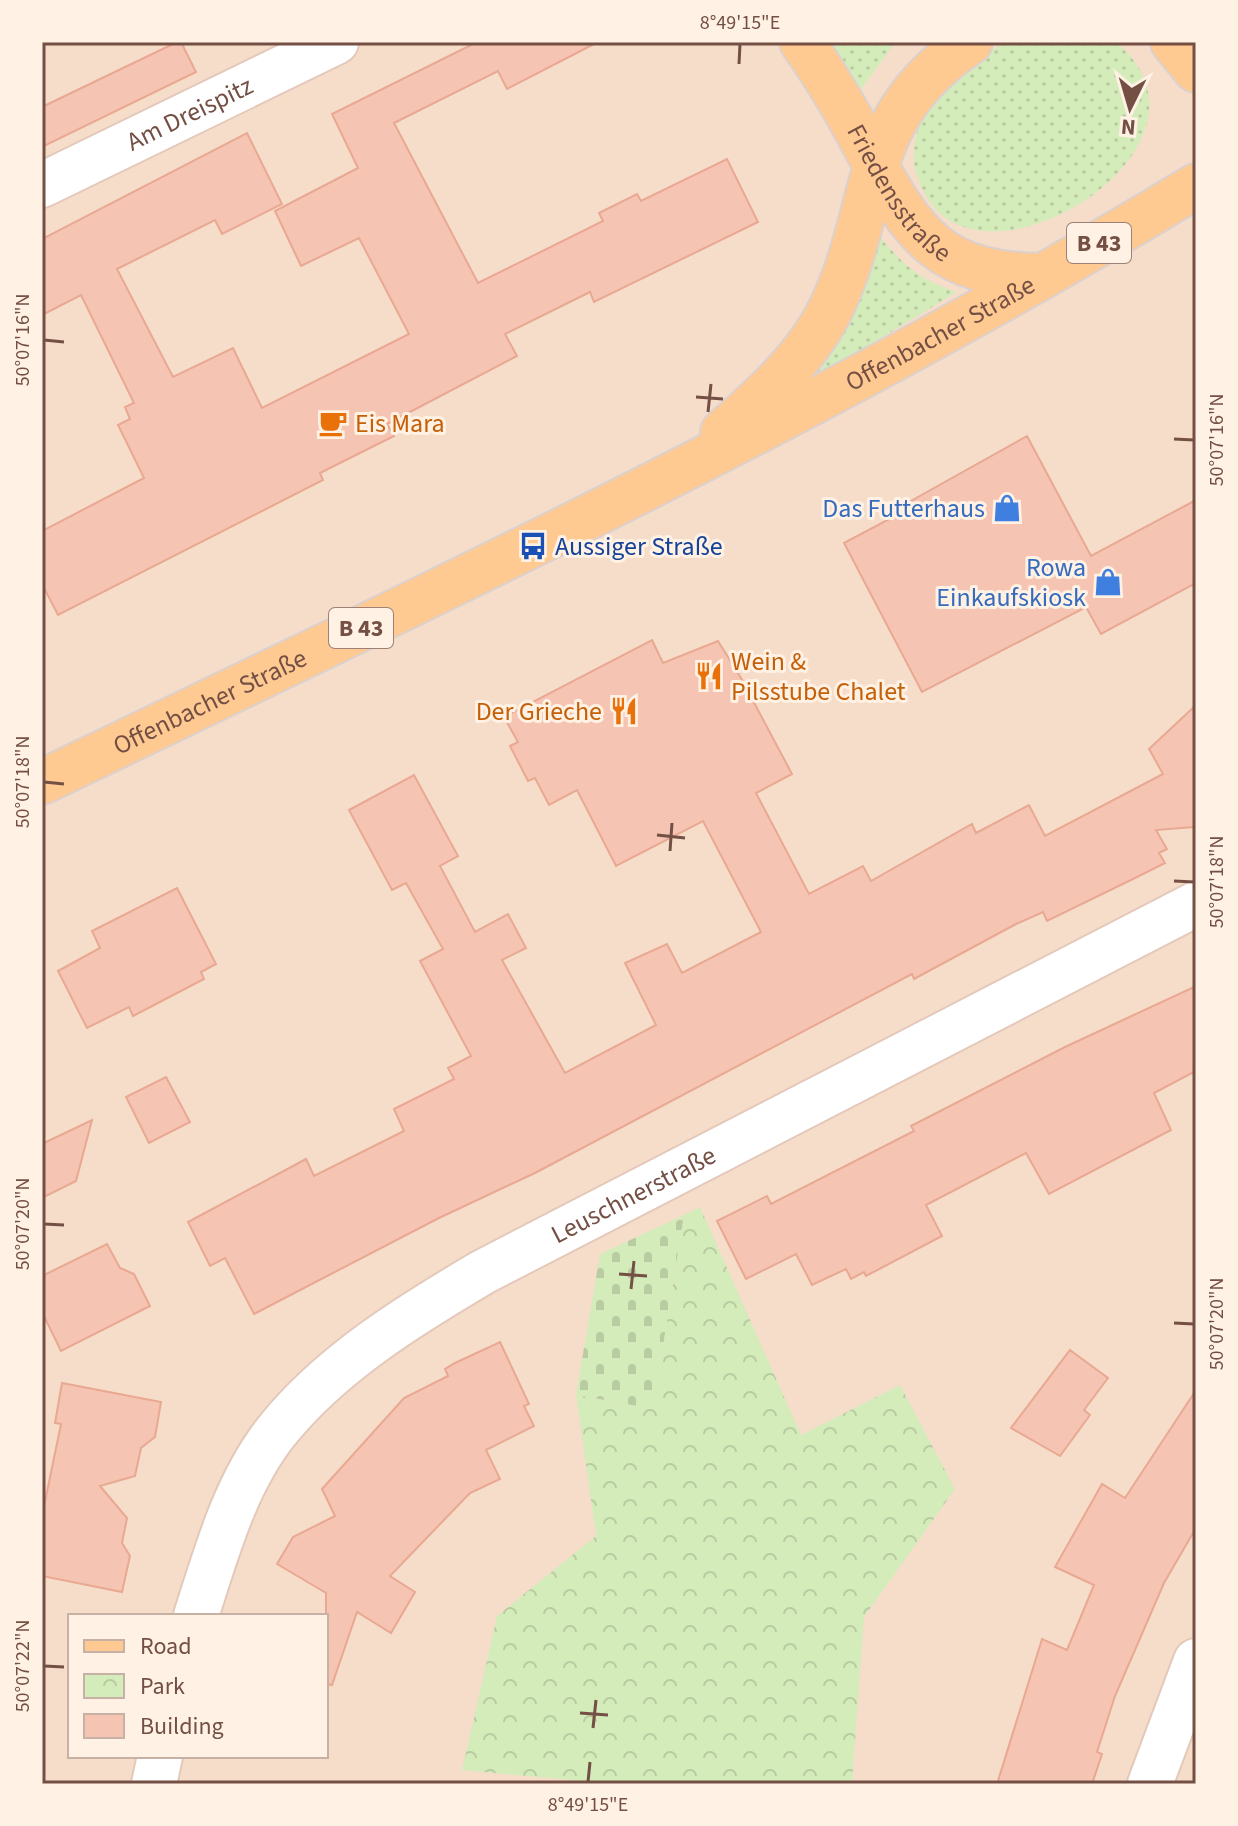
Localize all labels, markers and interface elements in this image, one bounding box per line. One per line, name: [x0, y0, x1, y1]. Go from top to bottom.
text: 8°49'15"E: [700, 9, 780, 37]
street label: Am Dreispitz: [120, 67, 259, 160]
north arrow: [1090, 68, 1170, 148]
text: N: [1120, 110, 1137, 144]
street label: Friedensstraße: [838, 117, 958, 271]
road number: B 43: [1067, 223, 1131, 263]
street label: Offenbacher Straße: [839, 266, 1042, 400]
text: 50°07'16"N: [9, 294, 37, 386]
text: 50°07'16"N: [1203, 394, 1231, 486]
place label: Eis Mara: [355, 405, 445, 442]
cafe icon: Eis Mara: [318, 408, 348, 438]
place label: Das Futterhaus: [822, 490, 985, 527]
shop icon: Das Futterhaus: [992, 493, 1022, 523]
place label: Aussiger Straße: [555, 528, 723, 565]
bus stop icon: Aussiger Straße: [518, 531, 548, 561]
place label: Rowa Einkaufskiosk: [936, 549, 1086, 616]
shop icon: Rowa Einkaufskiosk: [1093, 567, 1123, 597]
road number: B 43: [329, 608, 393, 648]
street label: Offenbacher Straße: [107, 640, 313, 764]
place label: Wein & Pilsstube Chalet: [731, 643, 906, 710]
restaurant icon: Wein & Pilsstube Chalet: [694, 661, 724, 691]
place label: Der Grieche: [476, 693, 602, 730]
restaurant icon: Der Grieche: [609, 696, 639, 726]
text: 50°07'18"N: [9, 736, 37, 828]
text: 50°07'18"N: [1203, 836, 1231, 928]
street label: Leuschnerstraße: [545, 1137, 722, 1253]
text: 50°07'20"N: [9, 1178, 37, 1270]
text: 50°07'20"N: [1203, 1278, 1231, 1370]
legend: [68, 1614, 328, 1758]
text: 50°07'22"N: [9, 1620, 37, 1712]
text: Road: [140, 1629, 192, 1664]
text: Park: [140, 1669, 185, 1704]
text: Building: [140, 1709, 224, 1744]
text: 8°49'15"E: [548, 1791, 628, 1819]

